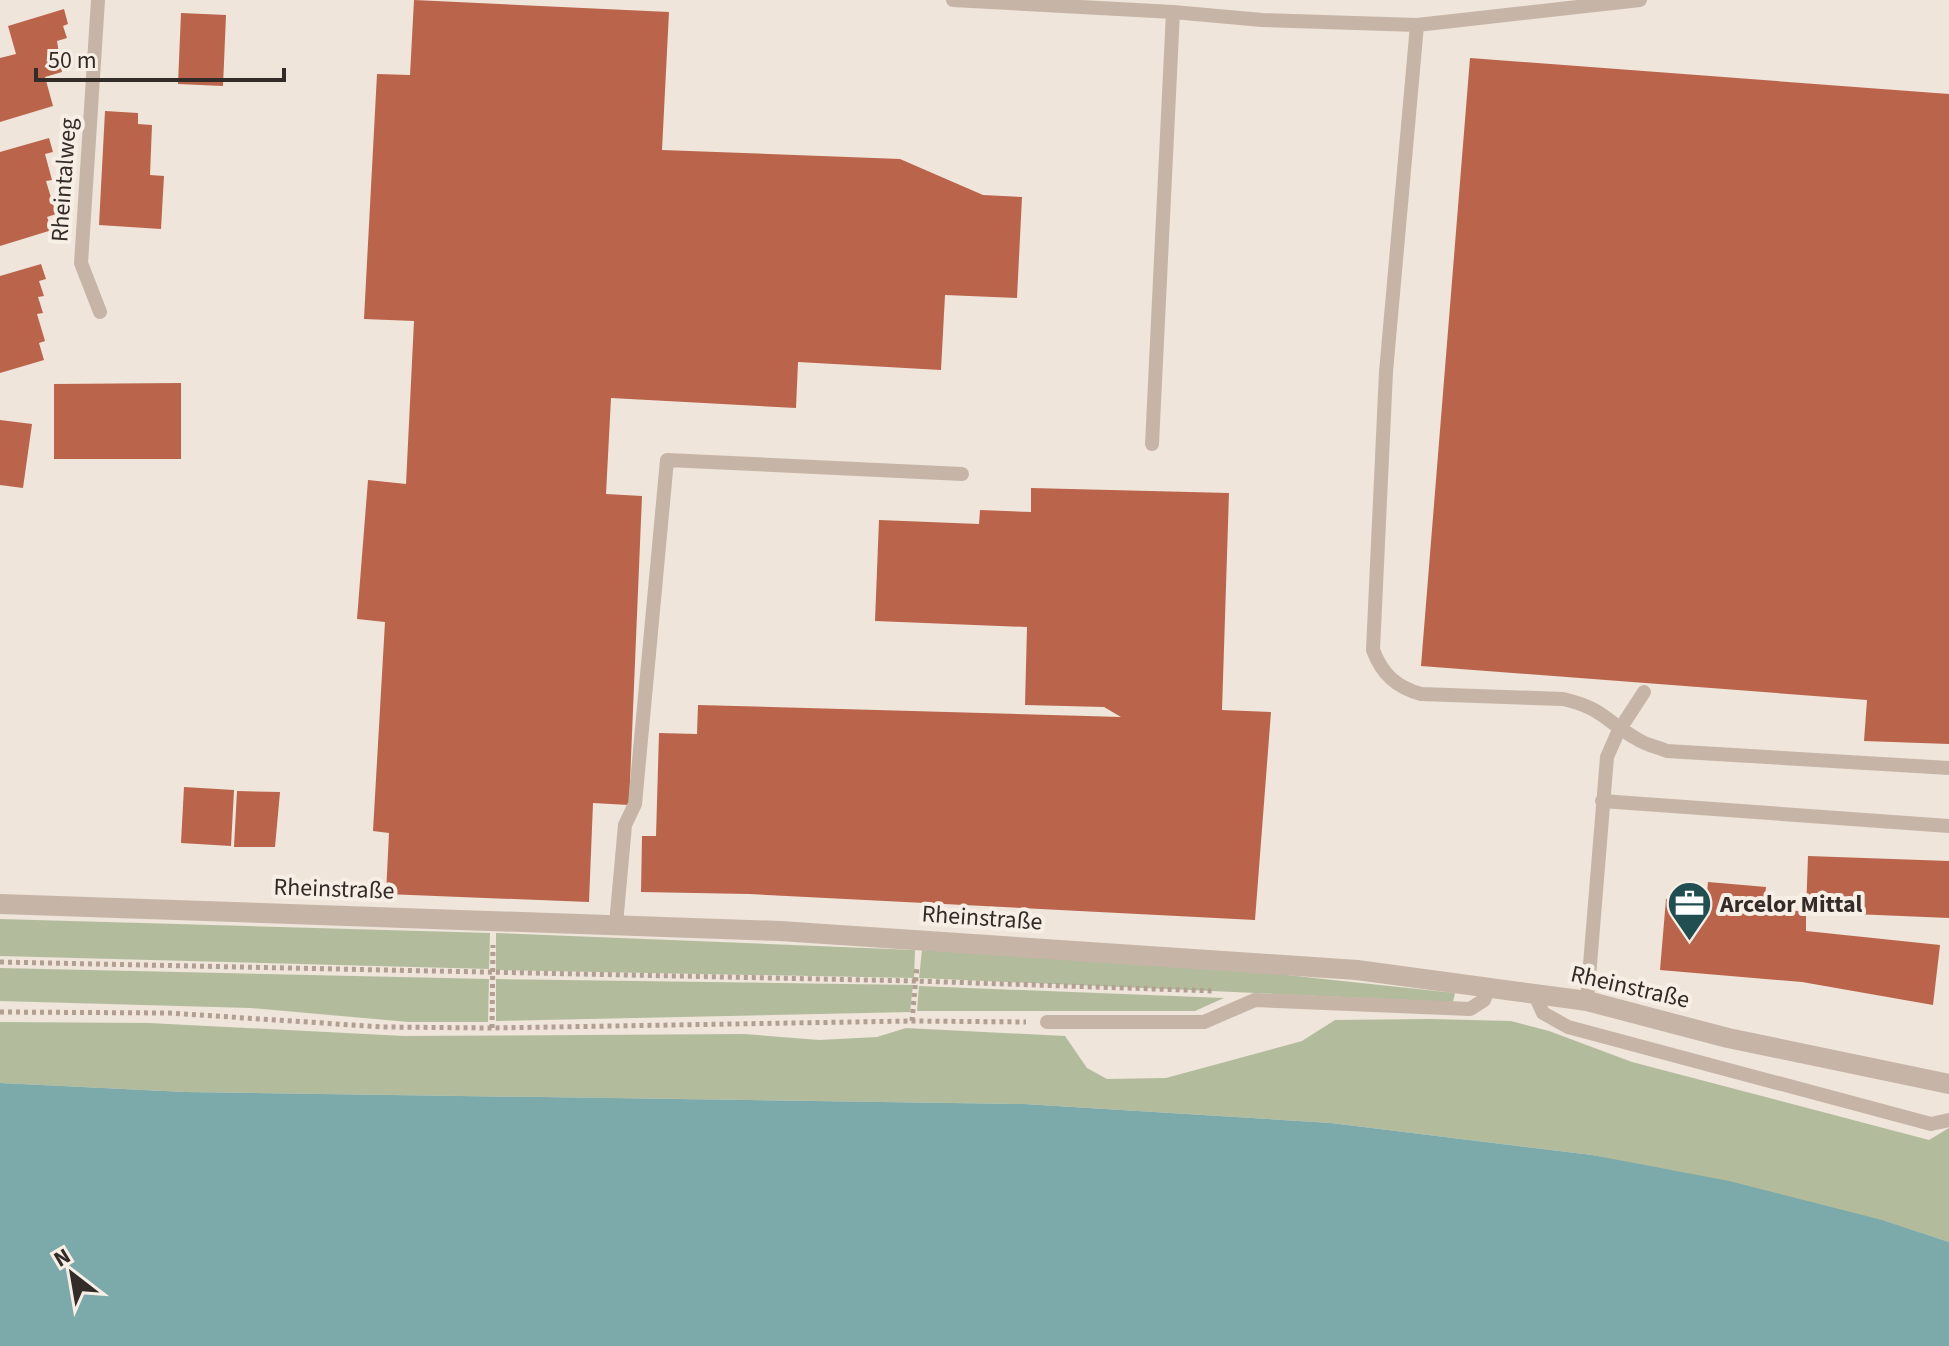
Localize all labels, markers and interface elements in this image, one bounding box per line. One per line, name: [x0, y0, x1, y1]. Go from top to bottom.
scale bar: [36, 32, 284, 82]
text: 50 m: [48, 43, 97, 78]
street label: Rheintalweg: [42, 117, 86, 243]
street label: Rheinstraße: [273, 869, 395, 909]
office icon: Arcelor Mittal: [1665, 880, 1713, 943]
place label: Arcelor Mittal: [1719, 887, 1863, 922]
street label: Rheinstraße: [920, 896, 1044, 940]
street label: Rheinstraße: [1567, 956, 1693, 1018]
north arrow: [32, 1234, 112, 1314]
text: N: [48, 1240, 77, 1275]

